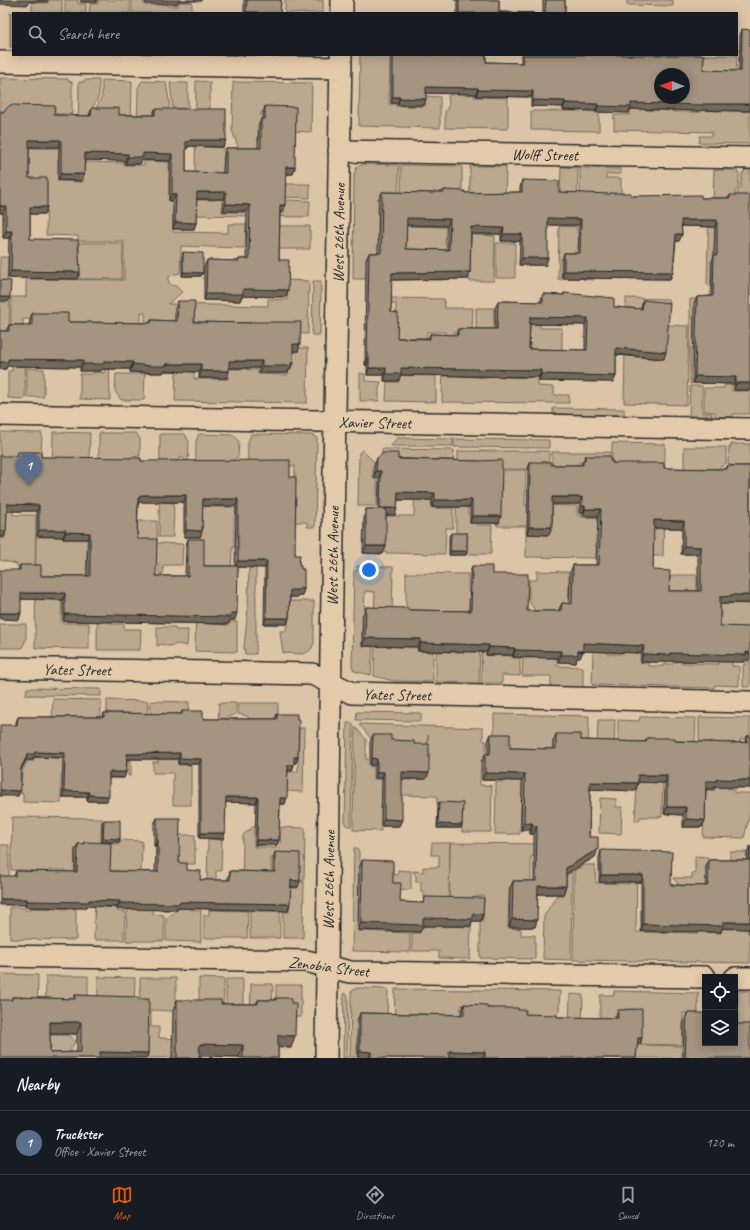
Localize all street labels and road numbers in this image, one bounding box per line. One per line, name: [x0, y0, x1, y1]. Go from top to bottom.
street label: Wolff Street: [512, 144, 580, 166]
street label: West 26th Avenue: [328, 181, 350, 283]
street label: Xavier Street: [338, 412, 413, 434]
street label: West 26th Avenue: [322, 504, 344, 606]
street label: Yates Street: [43, 659, 113, 681]
street label: Yates Street: [363, 684, 433, 706]
street label: West 26th Avenue: [318, 828, 340, 930]
street label: Zenobia Street: [287, 952, 372, 982]

